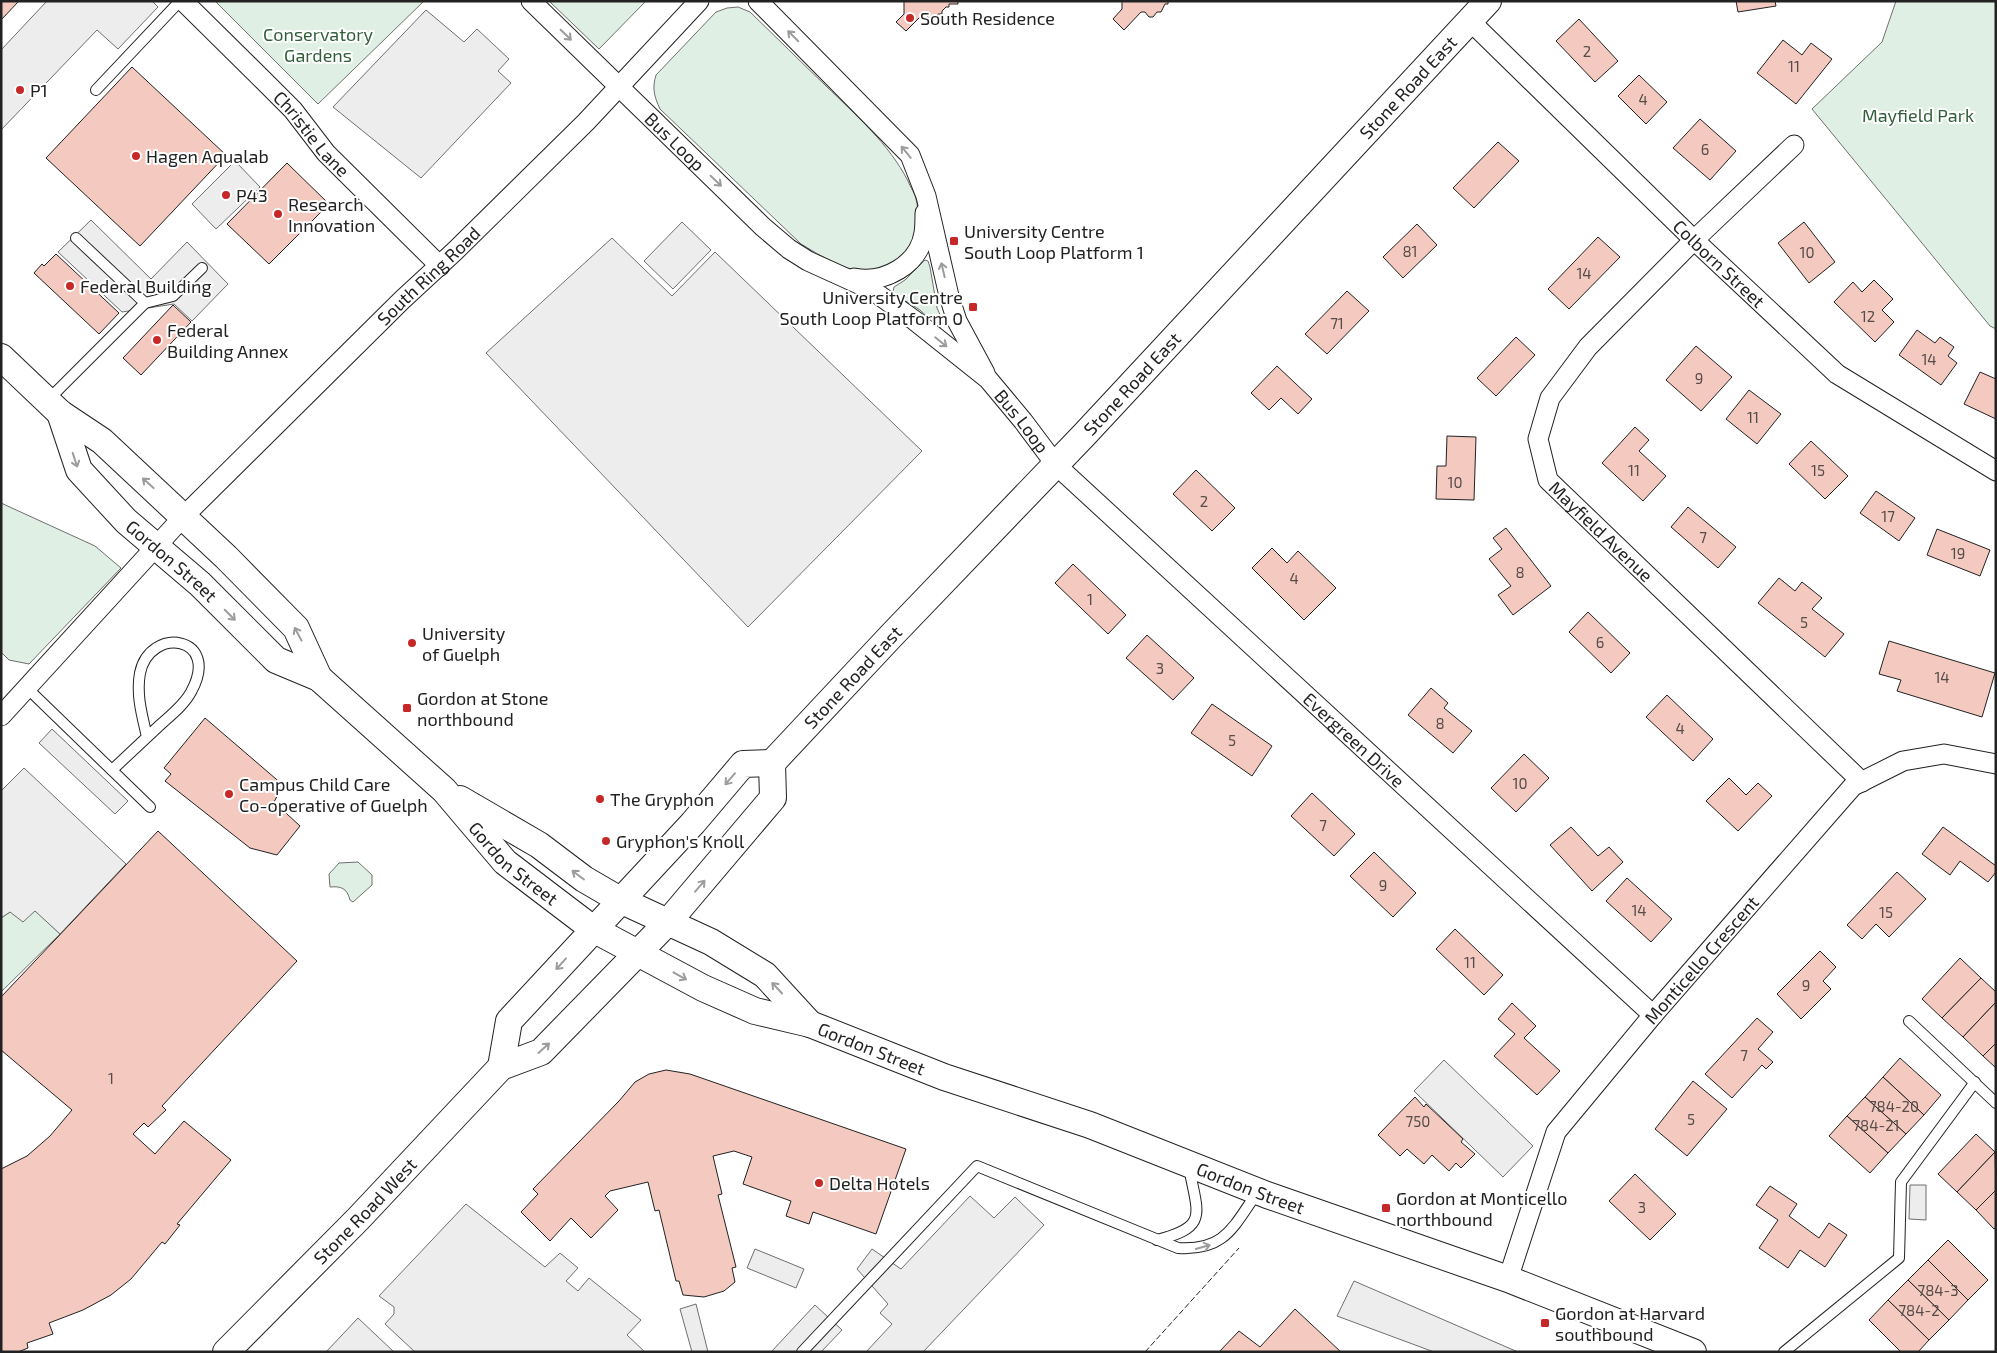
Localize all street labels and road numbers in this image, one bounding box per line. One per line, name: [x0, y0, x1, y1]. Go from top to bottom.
street label: Stone Road East: [1355, 31, 1461, 143]
street label: Christie Lane: [269, 86, 354, 181]
street label: Bus Loop: [641, 107, 709, 175]
street label: Colborn Street: [1669, 215, 1770, 312]
street label: South Ring Road: [372, 222, 485, 329]
street label: Stone Road East: [1079, 327, 1185, 440]
street label: Bus Loop: [990, 385, 1054, 457]
street label: Mayfield Avenue: [1545, 476, 1658, 586]
street label: Gordon Street: [122, 515, 222, 606]
street label: Stone Road East: [799, 621, 906, 733]
street label: Evergreen Drive: [1299, 688, 1409, 792]
street label: Gordon Street: [464, 817, 563, 910]
street label: Monticello Crescent: [1639, 891, 1763, 1028]
street label: Gordon Street: [815, 1017, 929, 1080]
street label: Stone Road West: [309, 1153, 421, 1269]
street label: Gordon Street: [1193, 1157, 1308, 1218]

